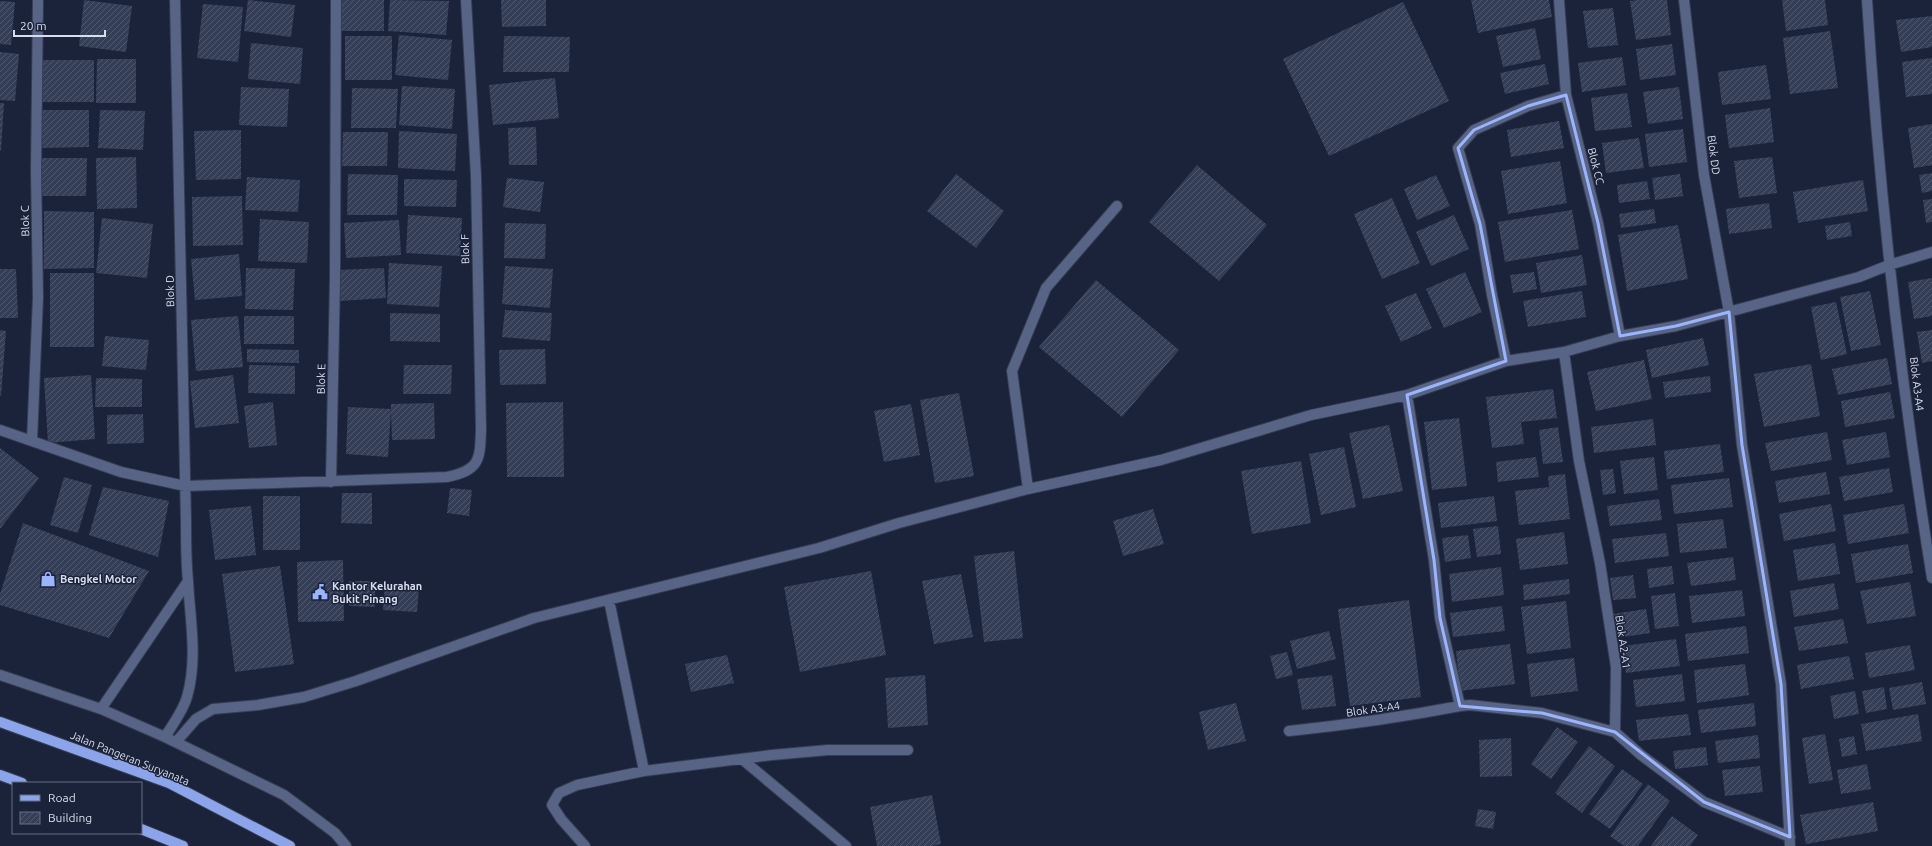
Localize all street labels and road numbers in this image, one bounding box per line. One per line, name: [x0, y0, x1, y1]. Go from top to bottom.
street label: Blok DD: [1706, 134, 1722, 176]
street label: Blok CC: [1586, 146, 1606, 186]
street label: Blok C: [19, 205, 31, 237]
street label: Blok F: [459, 234, 471, 264]
street label: Blok D: [164, 275, 176, 307]
street label: Blok A3-A4: [1908, 356, 1926, 412]
street label: Blok E: [315, 364, 327, 394]
street label: Blok A2-A1: [1613, 614, 1633, 670]
street label: Blok A3-A4: [1345, 699, 1401, 719]
street label: Jalan Pangeran Suryanata: [69, 729, 191, 787]

